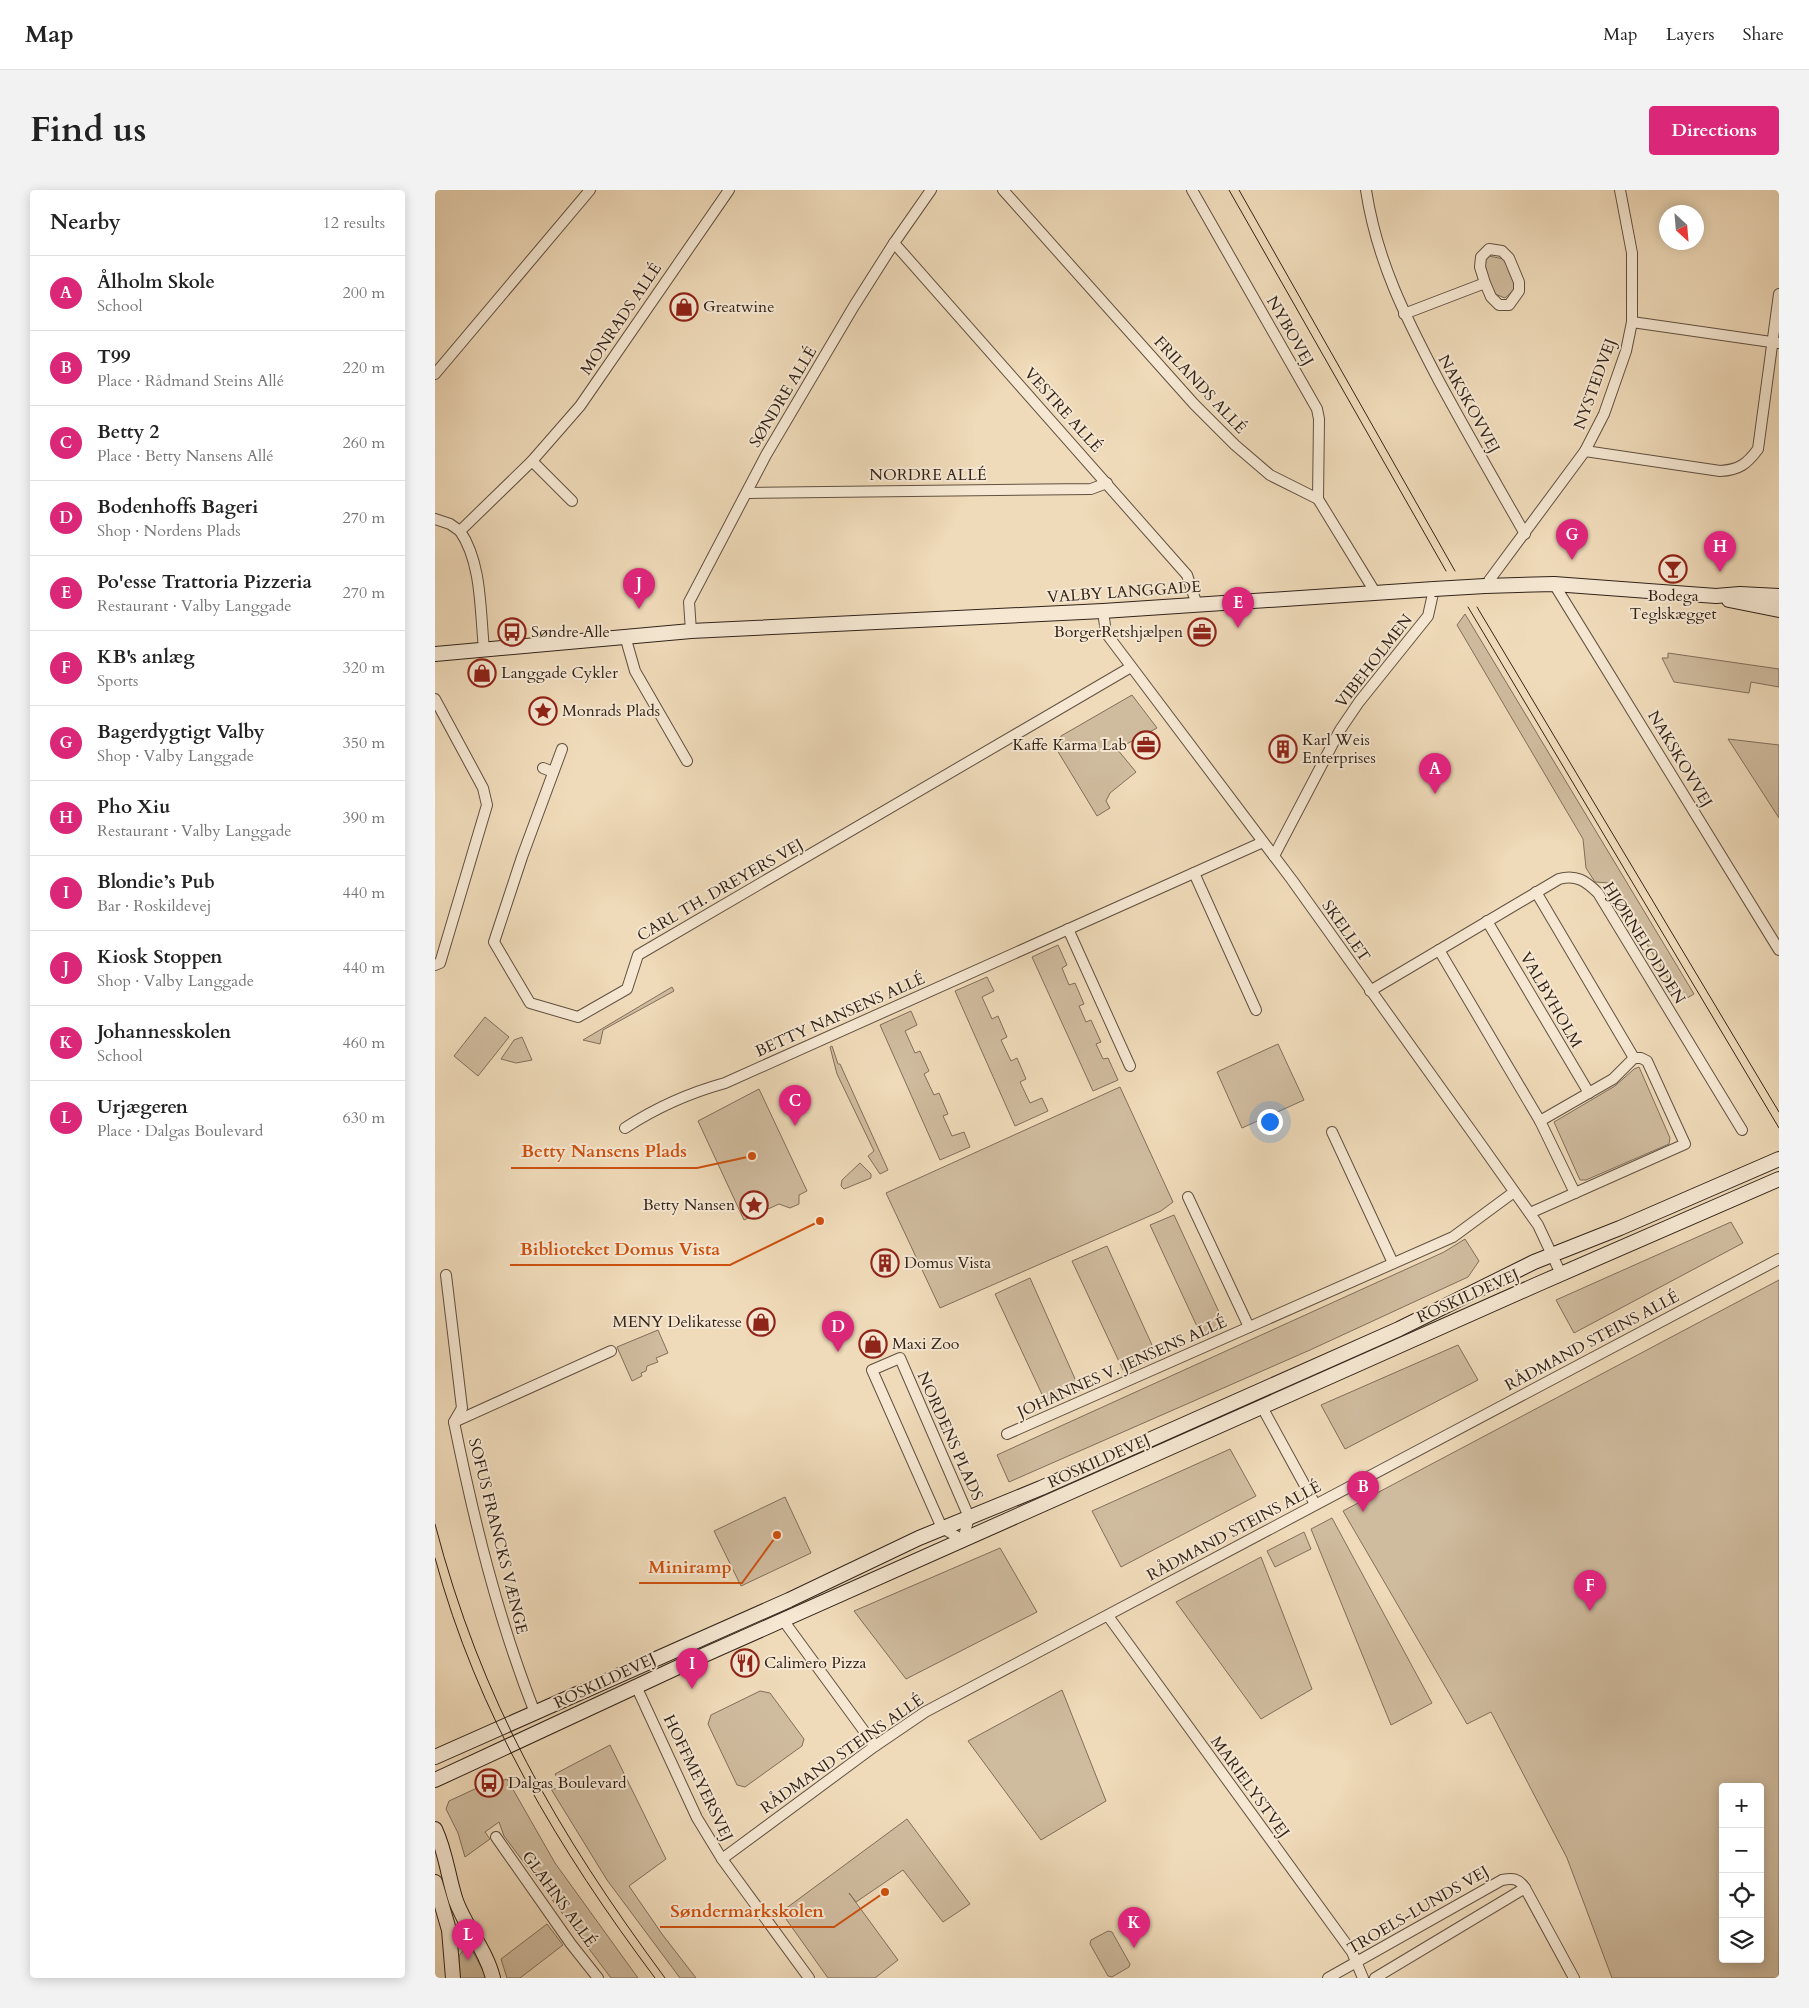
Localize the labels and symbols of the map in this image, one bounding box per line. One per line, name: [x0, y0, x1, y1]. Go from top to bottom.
north arrow: [1659, 205, 1704, 250]
street label: MONRADS ALLÉ: [575, 258, 667, 379]
shop icon: Greatwine: [669, 292, 699, 322]
street label: NYBOVEJ: [1261, 292, 1319, 370]
place label: Greatwine: [703, 296, 774, 318]
street label: FRILANDS ALLÉ: [1149, 331, 1251, 439]
street label: NYSTEDVEJ: [1568, 335, 1622, 433]
street label: SØNDRE ALLÉ: [744, 342, 822, 452]
street label: NAKSKOVVEJ: [1433, 351, 1505, 457]
street label: VESTRE ALLÉ: [1019, 363, 1107, 457]
street label: NORDRE ALLÉ: [869, 464, 987, 486]
pin: G: [1556, 519, 1588, 560]
pin: H: [1704, 531, 1736, 572]
bar icon: Bodega Teglskægget: [1658, 554, 1688, 584]
pin: J: [623, 568, 655, 609]
street label: VALBY LANGGADE: [1046, 576, 1202, 608]
place label: Bodega Teglskægget: [1630, 585, 1716, 625]
pin: E: [1222, 587, 1254, 628]
street label: VIBEHOLMEN: [1330, 609, 1418, 712]
bus stop icon: Søndre Alle: [497, 617, 527, 647]
office icon: BorgerRetshjælpen: [1187, 617, 1217, 647]
place label: Søndre Alle: [531, 621, 610, 643]
place label: BorgerRetshjælpen: [1054, 621, 1183, 643]
shop icon: Langgade Cykler: [467, 658, 497, 688]
place label: Langgade Cykler: [501, 662, 618, 684]
place icon: Monrads Plads: [528, 696, 558, 726]
place label: Monrads Plads: [562, 700, 660, 722]
street label: NAKSKOVVEJ: [1642, 706, 1718, 812]
place label: Karl Weis Enterprises: [1302, 729, 1376, 769]
office icon: Kaffe Karma Lab: [1131, 730, 1161, 760]
place label: Kaffe Karma Lab: [1012, 734, 1127, 756]
building icon: Karl Weis Enterprises: [1268, 734, 1298, 764]
pin: A: [1419, 753, 1451, 794]
street label: CARL TH. DREYERS VEJ: [633, 833, 807, 947]
street label: HJØRNELODDEN: [1598, 878, 1691, 1009]
street label: SKELLET: [1317, 896, 1375, 967]
street label: VALBYHOLM: [1515, 948, 1587, 1052]
street label: BETTY NANSENS ALLÉ: [752, 968, 928, 1062]
pin: C: [779, 1085, 811, 1126]
your location: [1257, 1109, 1283, 1135]
callout: Betty Nansens Plads: [511, 1135, 697, 1168]
text: Betty Nansens Plads: [521, 1139, 687, 1164]
place icon: Betty Nansen: [739, 1190, 769, 1220]
place label: Betty Nansen: [643, 1194, 735, 1216]
callout: Biblioteket Domus Vista: [510, 1232, 730, 1265]
text: Biblioteket Domus Vista: [520, 1237, 720, 1262]
building icon: Domus Vista: [870, 1248, 900, 1278]
place label: Domus Vista: [904, 1252, 991, 1274]
street label: ROSKILDEVEJ: [1413, 1264, 1523, 1328]
street label: RÅDMAND STEINS ALLÉ: [1501, 1286, 1683, 1396]
shop icon: MENY Delikatesse: [746, 1307, 776, 1337]
place label: MENY Delikatesse: [613, 1311, 742, 1333]
pin: D: [822, 1311, 854, 1352]
street label: JOHANNES V. JENSENS ALLÉ: [1012, 1311, 1230, 1424]
shop icon: Maxi Zoo: [858, 1329, 888, 1359]
place label: Maxi Zoo: [892, 1333, 960, 1355]
street label: NORDENS PLADS: [912, 1368, 988, 1504]
street label: ROSKILDEVEJ: [1044, 1429, 1154, 1493]
street label: SOFUS FRANCKS VÆNGE: [463, 1436, 533, 1636]
pin: B: [1347, 1471, 1379, 1512]
street label: RÅDMAND STEINS ALLÉ: [1143, 1476, 1325, 1586]
callout: Miniramp: [639, 1550, 742, 1583]
text: Miniramp: [648, 1555, 732, 1580]
pin: F: [1574, 1570, 1606, 1611]
street label: ROSKILDEVEJ: [551, 1648, 659, 1714]
pin: I: [676, 1648, 708, 1689]
restaurant icon: Calimero Pizza: [730, 1648, 760, 1678]
place label: Calimero Pizza: [764, 1652, 867, 1674]
street label: RÅDMAND STEINS ALLÉ: [756, 1689, 928, 1819]
street label: HOFFMEYERSVEJ: [658, 1711, 738, 1845]
street label: MARIELYSTVEJ: [1205, 1731, 1295, 1843]
bus stop icon: Dalgas Boulevard: [474, 1768, 504, 1798]
place label: Dalgas Boulevard: [508, 1772, 627, 1794]
street label: GLAHNS ALLÉ: [517, 1847, 601, 1952]
street label: TROELS-LUNDS VEJ: [1343, 1860, 1493, 1960]
callout: Søndermarkskolen: [660, 1894, 834, 1927]
text: Søndermarkskolen: [670, 1899, 824, 1924]
pin: K: [1118, 1907, 1150, 1948]
pin: L: [452, 1919, 484, 1960]

